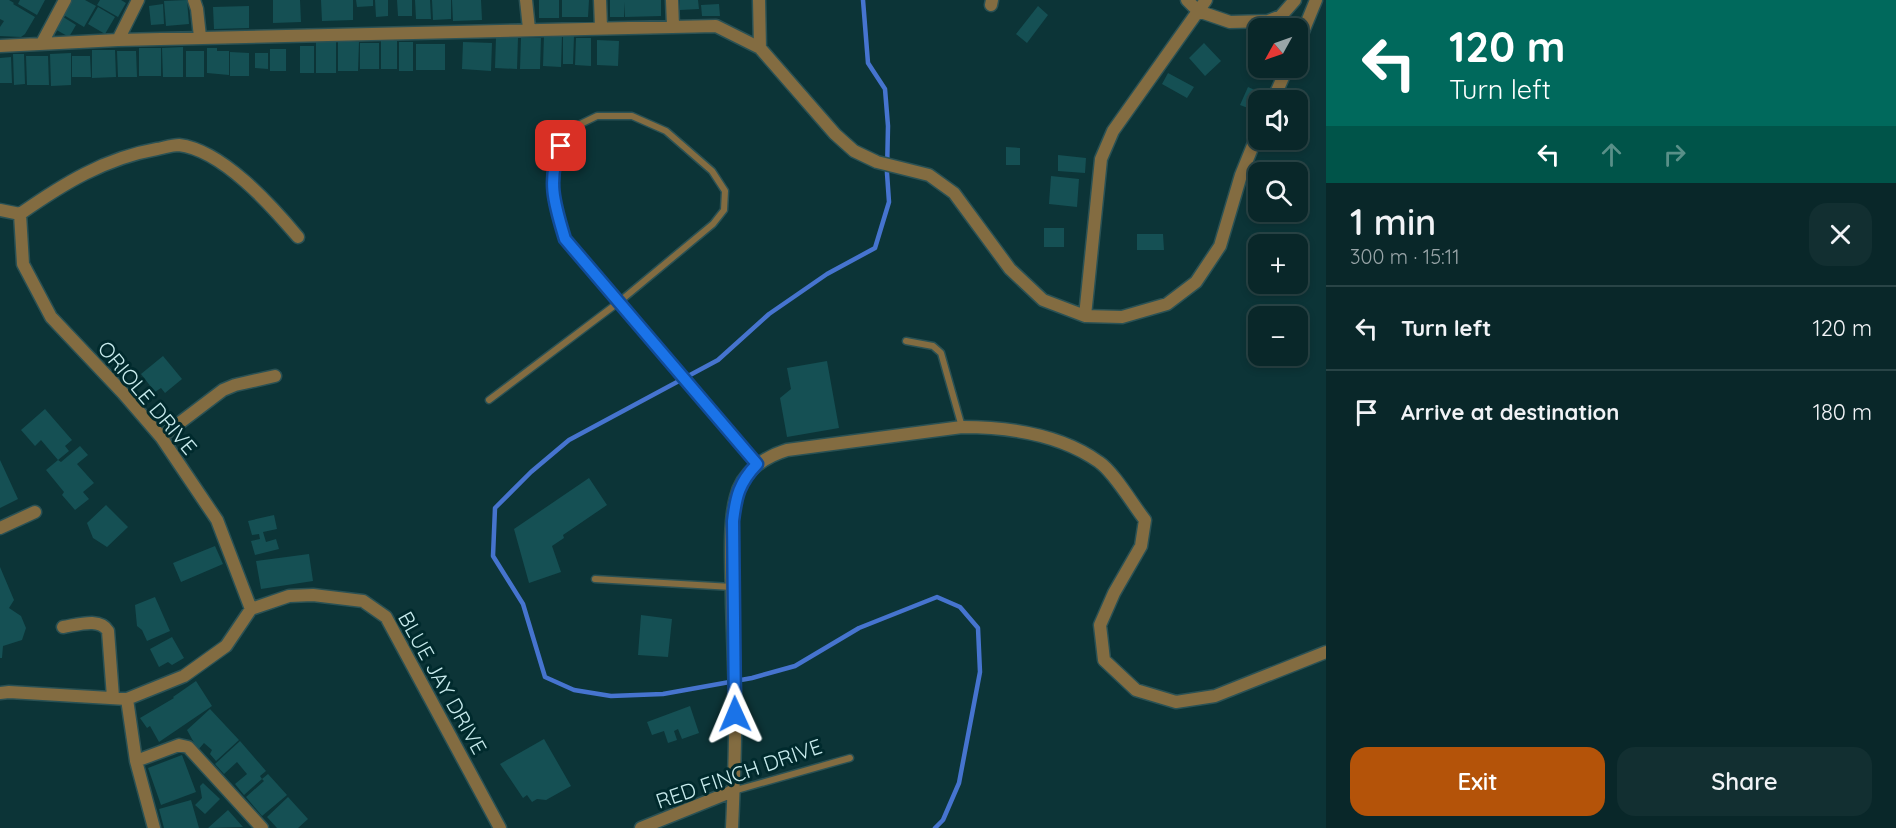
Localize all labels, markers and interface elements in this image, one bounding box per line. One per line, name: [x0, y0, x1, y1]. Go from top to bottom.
north arrow: [1248, 18, 1308, 78]
map controls: [1248, 18, 1308, 366]
text: 120 m: [1449, 20, 1566, 73]
icon: left: [1350, 24, 1428, 102]
text: Turn left: [1449, 72, 1551, 106]
button: sound: [1248, 90, 1308, 150]
pin: [535, 120, 586, 171]
icon: arrive: [544, 129, 577, 162]
icon: left: [1532, 138, 1565, 171]
icon: ahead: [1595, 138, 1628, 171]
icon: right: [1658, 138, 1691, 171]
button: search: [1248, 162, 1308, 222]
text: 1 min: [1350, 199, 1436, 244]
button: close: [1809, 203, 1872, 266]
button: +: [1248, 234, 1308, 294]
text: 300 m · 15:11: [1350, 244, 1460, 269]
button: −: [1248, 306, 1308, 366]
icon: left: [1350, 312, 1383, 345]
text: Turn left: [1401, 314, 1491, 342]
text: 120 m: [1813, 314, 1872, 342]
street label: ORIOLE DRIVE: [93, 335, 203, 460]
icon: arrive: [1350, 396, 1383, 429]
text: Arrive at destination: [1401, 398, 1619, 426]
text: 180 m: [1813, 398, 1872, 426]
street label: BLUE JAY DRIVE: [393, 607, 493, 758]
position arrow: [703, 682, 767, 746]
street label: RED FINCH DRIVE: [652, 732, 825, 814]
button: Exit: [1350, 747, 1605, 816]
button: Share: [1617, 747, 1872, 816]

